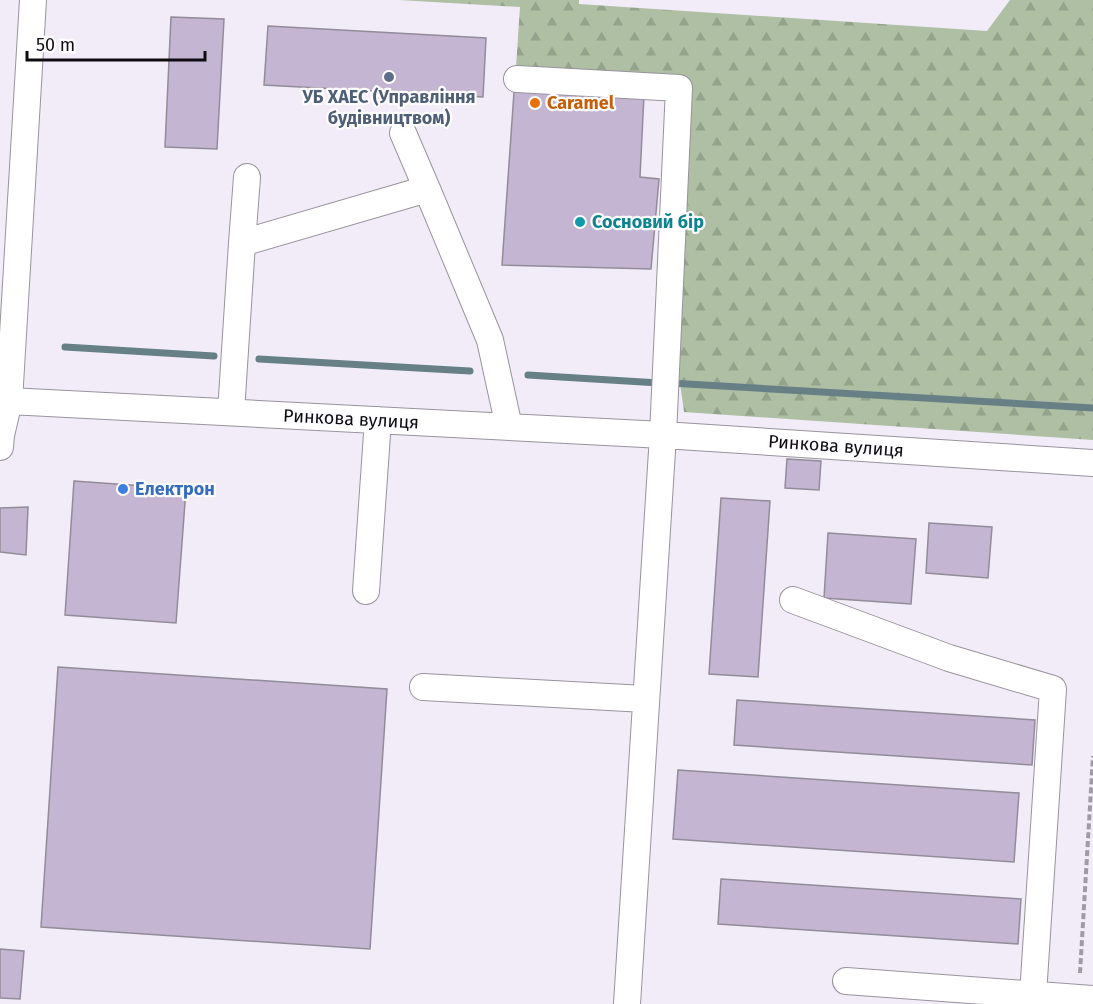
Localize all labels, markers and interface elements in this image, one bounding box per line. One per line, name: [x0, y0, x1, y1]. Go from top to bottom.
scale bar: [27, 24, 206, 62]
text: 50 m: [36, 34, 75, 56]
marker: УБ ХАЕС (Управління будівництвом): [382, 70, 396, 84]
place label: УБ ХАЕС (Управління будівництвом): [301, 86, 476, 129]
place label: Caramel: [547, 92, 615, 114]
marker: Caramel: [528, 96, 542, 110]
place label: Сосновий бір: [592, 211, 704, 233]
marker: Сосновий бір: [573, 215, 587, 229]
street label: Ринкова вулиця: [283, 404, 419, 434]
street label: Ринкова вулиця: [767, 430, 905, 462]
place label: Електрон: [135, 478, 215, 500]
marker: Електрон: [116, 482, 130, 496]

